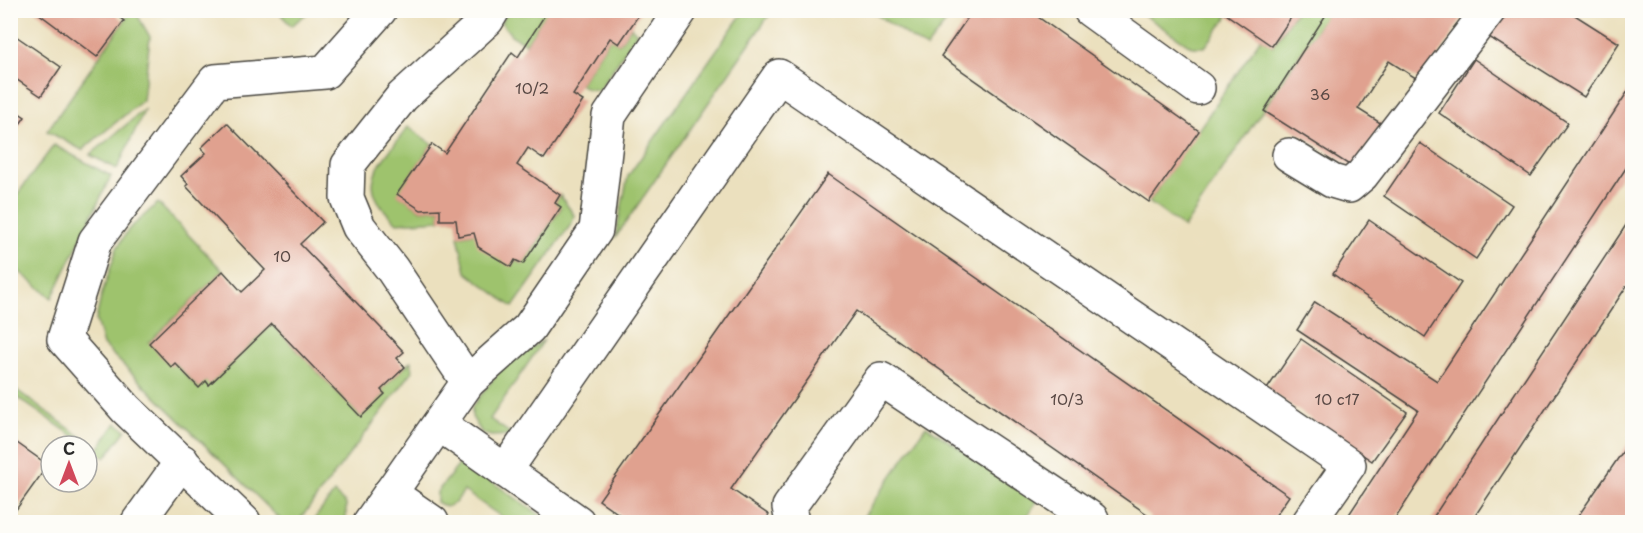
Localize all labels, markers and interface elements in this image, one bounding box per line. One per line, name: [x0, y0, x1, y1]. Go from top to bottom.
house number: 10/2: [515, 76, 549, 99]
house number: 36: [1310, 82, 1330, 105]
house number: 10: [273, 244, 291, 267]
house number: 10/3: [1050, 387, 1084, 410]
house number: 10 с17: [1315, 387, 1359, 410]
north arrow: [39, 434, 99, 494]
text: С: [63, 436, 75, 460]

